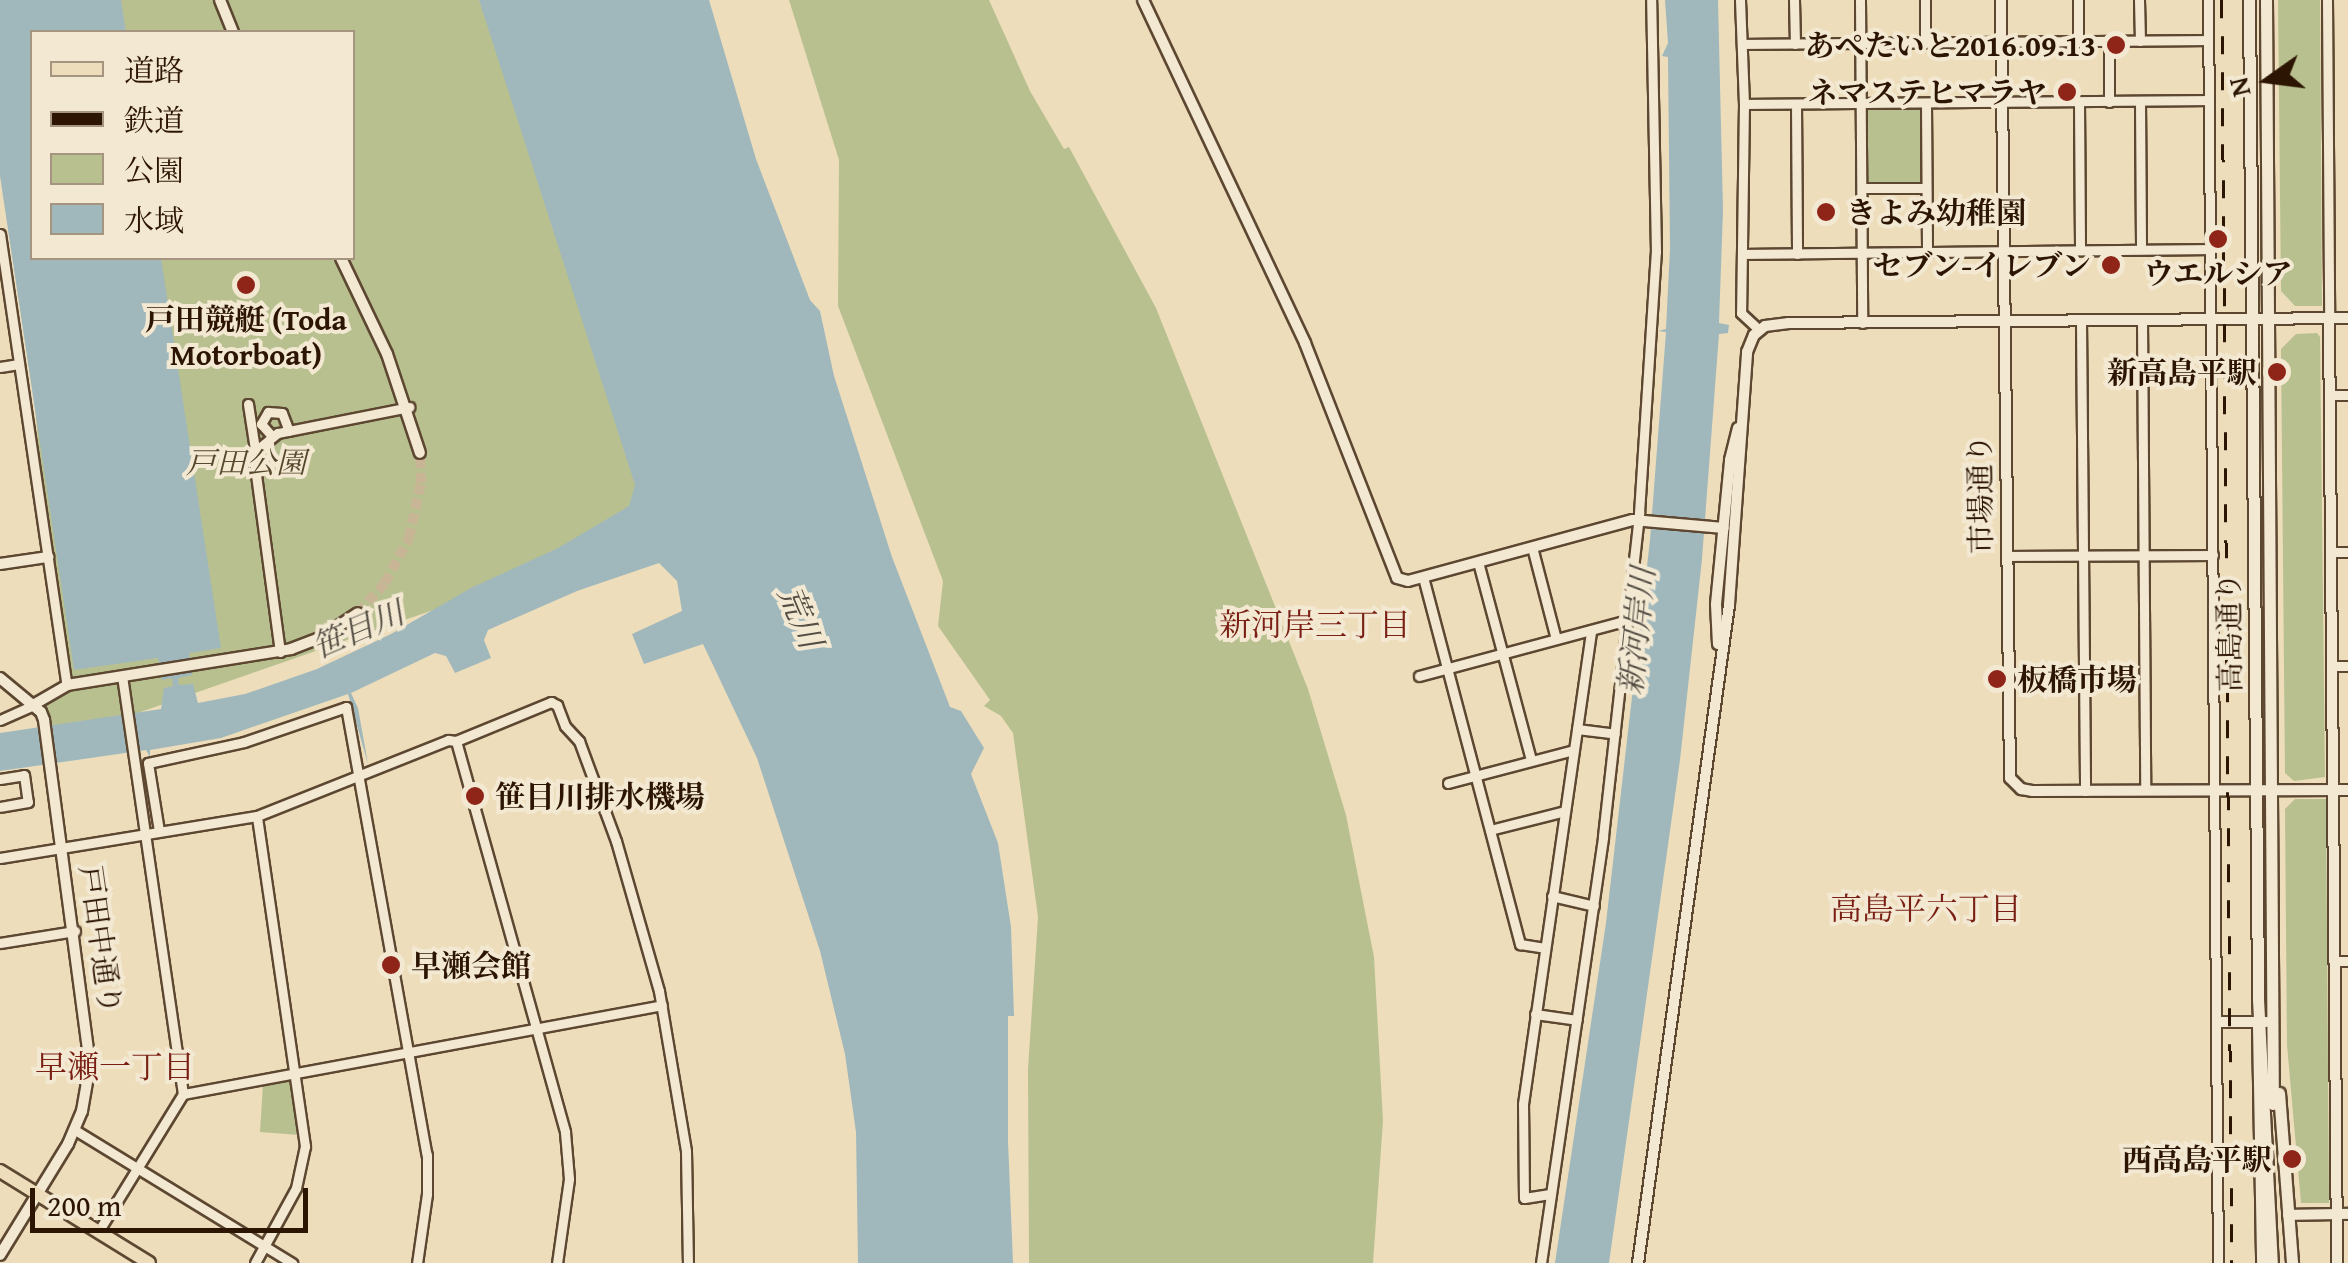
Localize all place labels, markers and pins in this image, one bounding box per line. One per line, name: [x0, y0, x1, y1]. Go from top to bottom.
place label: あぺたいと2016.09.13: [1805, 27, 2096, 63]
marker: あぺたいと2016.09.13: [2105, 34, 2127, 56]
place label: ネマステヒマラヤ: [1807, 74, 2047, 110]
marker: ネマステヒマラヤ: [2056, 81, 2078, 103]
place label: きよみ幼稚園: [1846, 194, 2026, 230]
marker: きよみ幼稚園: [1815, 201, 1837, 223]
marker: ウエルシア: [2207, 228, 2229, 250]
place label: セブン-イレブン: [1870, 247, 2091, 283]
marker: セブン-イレブン: [2100, 254, 2122, 276]
place label: ウエルシア: [2143, 255, 2293, 291]
marker: 戸田競艇 (Toda Motorboat): [235, 274, 257, 296]
place label: 戸田競艇 (Toda Motorboat): [145, 301, 347, 372]
place label: 新高島平駅: [2107, 354, 2257, 390]
marker: 新高島平駅: [2266, 361, 2288, 383]
place label: 板橋市場: [2017, 661, 2137, 697]
marker: 板橋市場: [1986, 668, 2008, 690]
place label: 笹目川排水機場: [495, 778, 705, 814]
marker: 笹目川排水機場: [464, 785, 486, 807]
place label: 早瀬会館: [411, 947, 531, 983]
marker: 早瀬会館: [380, 954, 402, 976]
place label: 西高島平駅: [2122, 1141, 2272, 1177]
marker: 西高島平駅: [2281, 1148, 2303, 1170]

